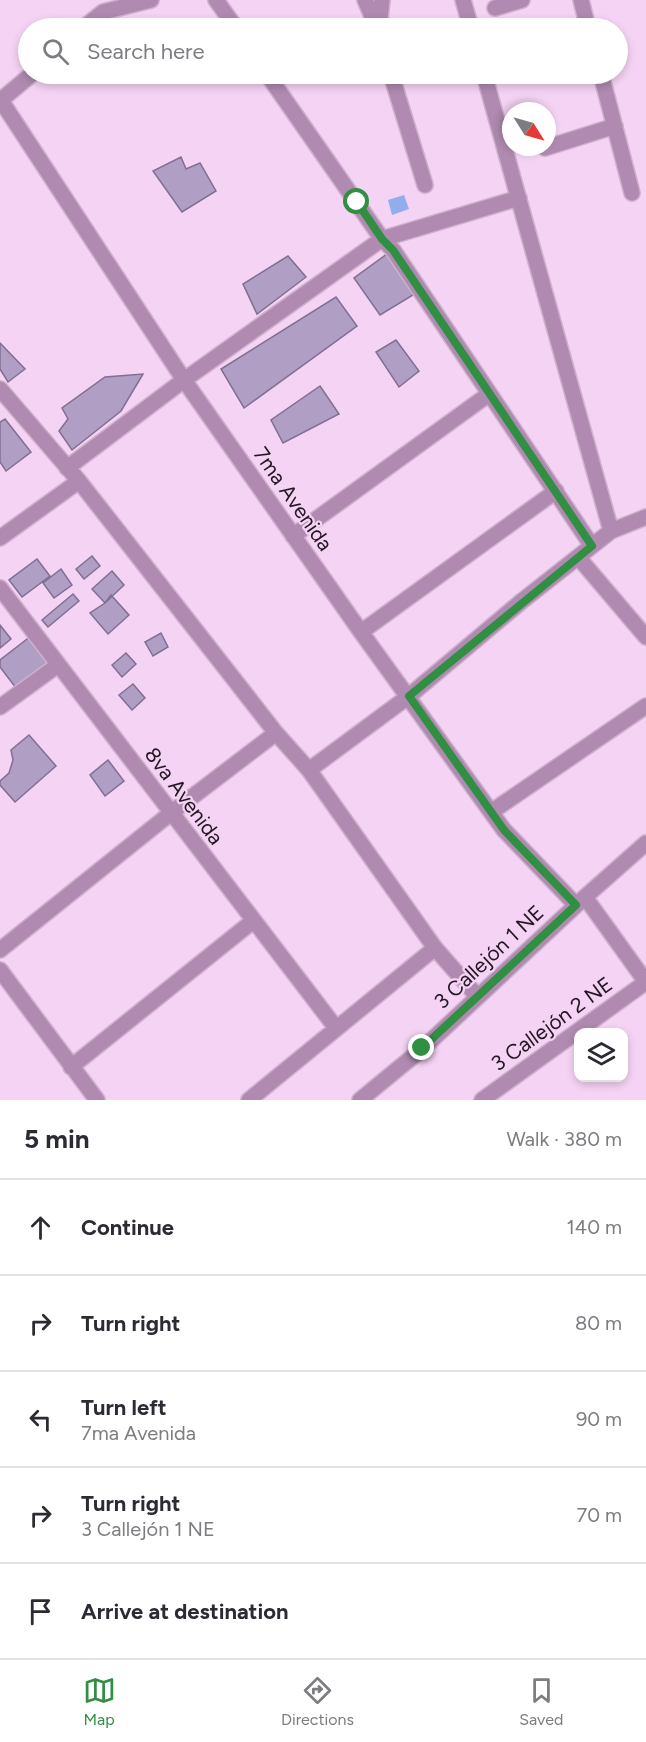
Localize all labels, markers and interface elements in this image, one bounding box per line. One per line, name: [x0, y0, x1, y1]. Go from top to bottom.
search box: [18, 18, 628, 84]
icon: search: [39, 35, 72, 68]
text: Search here: [87, 38, 205, 65]
north arrow: [502, 102, 556, 156]
route start: [343, 188, 369, 214]
street label: 7ma Avenida: [249, 442, 338, 555]
street label: 8va Avenida: [140, 742, 229, 849]
street label: 3 Callejón 1 NE: [429, 900, 549, 1014]
street label: 3 Callejón 2 NE: [486, 971, 617, 1076]
map controls: [574, 1028, 628, 1082]
button: layers: [574, 1028, 628, 1082]
route end: [408, 1034, 434, 1060]
text: 5 min: [24, 1123, 90, 1155]
text: Walk · 380 m: [506, 1127, 622, 1151]
icon: ahead: [24, 1211, 57, 1244]
text: Continue: [81, 1214, 174, 1241]
text: 140 m: [567, 1215, 622, 1239]
icon: right: [24, 1307, 57, 1340]
text: Turn right: [81, 1310, 180, 1337]
text: 80 m: [575, 1311, 622, 1335]
text: Turn left: [81, 1394, 167, 1421]
icon: left: [24, 1403, 57, 1436]
text: 90 m: [576, 1407, 622, 1431]
text: 7ma Avenida: [81, 1421, 196, 1445]
text: Turn right: [81, 1490, 180, 1517]
icon: right: [24, 1499, 57, 1532]
text: 70 m: [576, 1503, 622, 1527]
text: 3 Callejón 1 NE: [81, 1517, 215, 1541]
icon: arrive: [24, 1595, 57, 1628]
text: Arrive at destination: [81, 1598, 289, 1625]
tab: Map: [83, 1674, 116, 1729]
tab: Directions: [281, 1674, 354, 1729]
tab: Saved: [519, 1674, 563, 1729]

